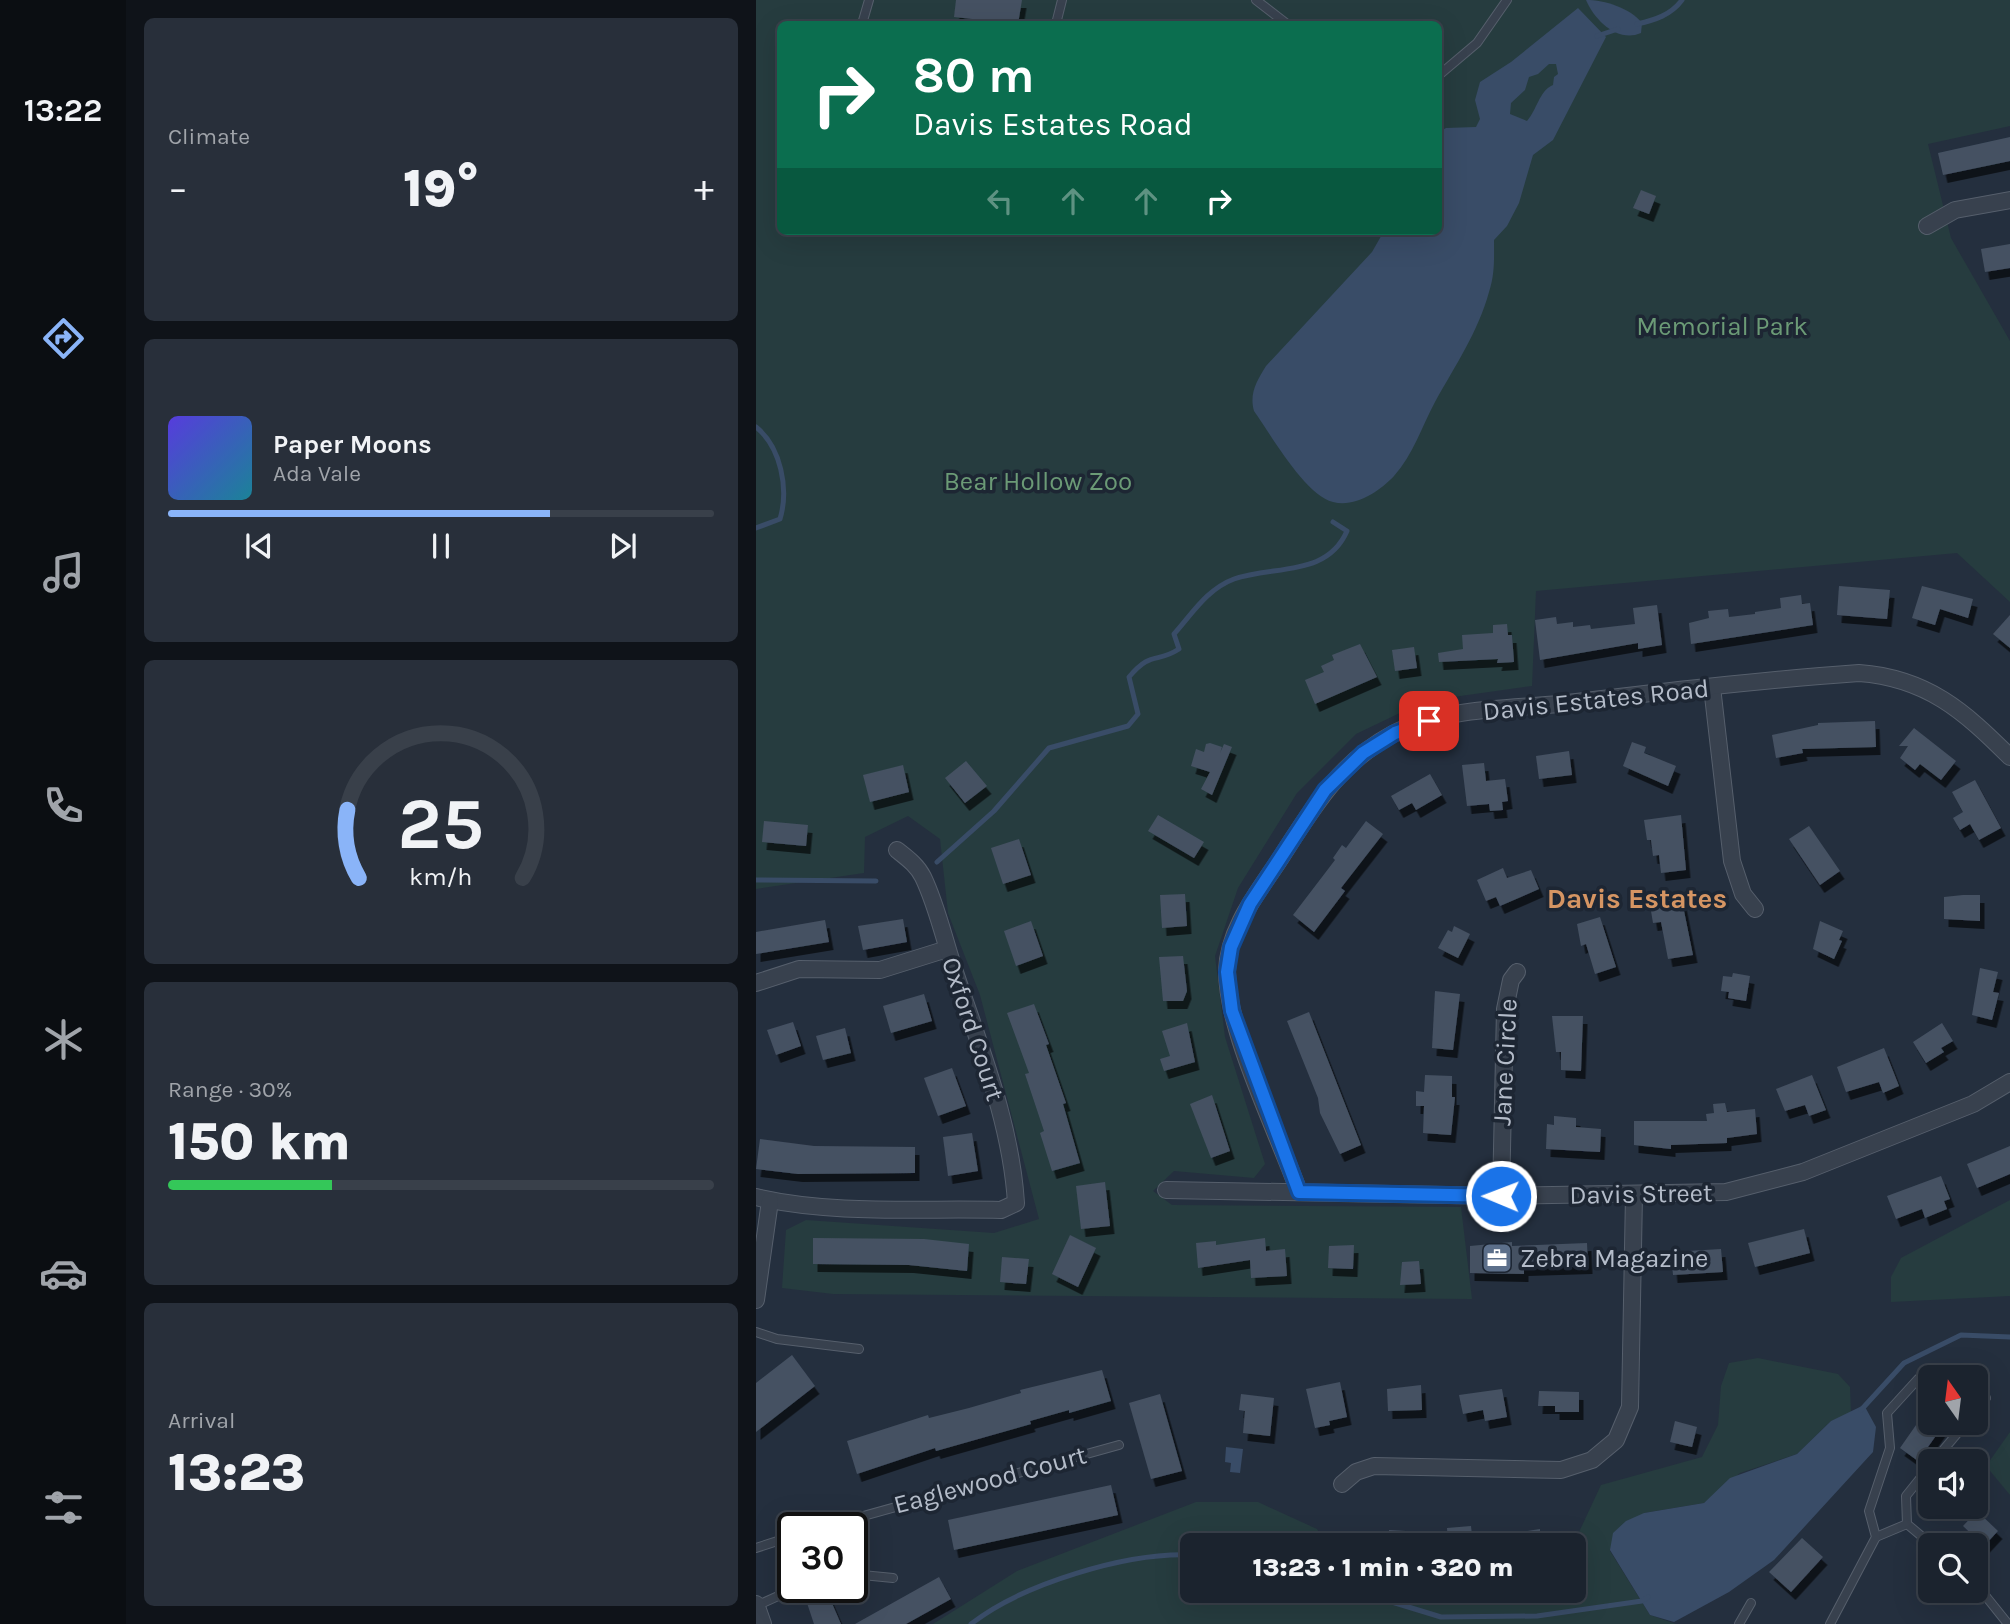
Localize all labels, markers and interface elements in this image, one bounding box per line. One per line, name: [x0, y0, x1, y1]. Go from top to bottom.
text: 80 m: [913, 47, 1035, 104]
icon: right: [798, 49, 889, 140]
text: 13:22: [24, 92, 102, 129]
text: Davis Estates Road: [913, 106, 1193, 143]
text: Climate: [168, 123, 250, 150]
text: 19°: [403, 158, 479, 219]
text: −: [168, 166, 188, 211]
text: +: [694, 166, 714, 211]
icon: left: [981, 182, 1019, 220]
icon: ahead: [1054, 182, 1092, 220]
icon: ahead: [1127, 182, 1165, 220]
icon: right: [1200, 182, 1238, 220]
park label: Memorial Park: [1636, 311, 1808, 342]
icon: directions: [39, 314, 88, 363]
text: Paper Moons: [273, 429, 432, 460]
text: Ada Vale: [273, 460, 361, 487]
park label: Bear Hollow Zoo: [944, 466, 1132, 497]
icon: previous: [240, 527, 278, 565]
icon: pause: [422, 527, 460, 565]
icon: next: [604, 527, 642, 565]
icon: music: [39, 548, 88, 597]
street label: Davis Estates Road: [1481, 673, 1711, 727]
pin: [1399, 691, 1459, 751]
icon: arrive: [1410, 702, 1448, 740]
icon: phone: [39, 781, 88, 830]
text: 25: [398, 781, 484, 866]
text: km/h: [409, 862, 473, 891]
district label: Davis Estates: [1547, 882, 1727, 915]
street label: Oxford Court: [935, 953, 1011, 1105]
street label: Jane Circle: [1486, 998, 1524, 1126]
icon: climate: [39, 1015, 88, 1064]
text: Range · 30%: [168, 1076, 292, 1103]
text: 150 km: [168, 1111, 351, 1172]
position arrow: [1464, 1159, 1538, 1233]
street label: Davis Street: [1569, 1177, 1713, 1211]
office icon: Zebra Magazine: [1480, 1241, 1514, 1275]
place label: Zebra Magazine: [1520, 1243, 1708, 1274]
icon: car: [39, 1249, 88, 1298]
north arrow: [1918, 1365, 1988, 1435]
map controls: [1918, 1365, 1988, 1603]
text: Arrival: [168, 1407, 235, 1434]
street label: Eaglewood Court: [890, 1439, 1090, 1521]
text: 13:23: [168, 1442, 305, 1503]
button: sound: [1918, 1449, 1988, 1519]
icon: filters: [39, 1483, 88, 1532]
speed limit sign: 30: [777, 1512, 868, 1603]
button: search: [1918, 1533, 1988, 1603]
text: 13:23 · 1 min · 320 m: [1253, 1552, 1513, 1583]

